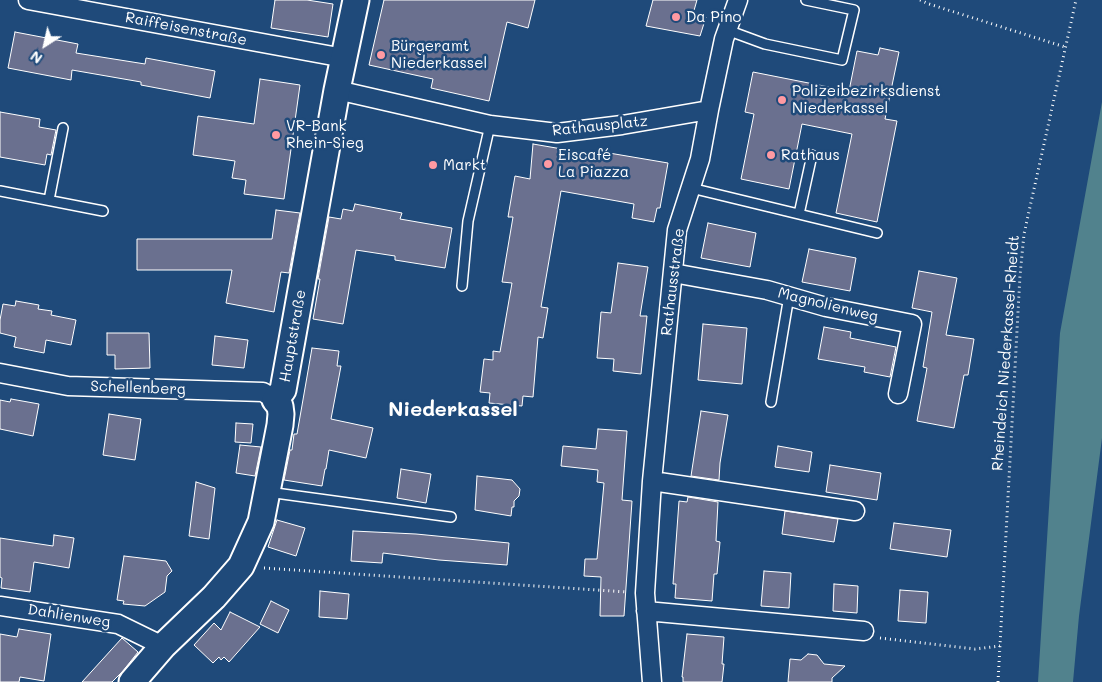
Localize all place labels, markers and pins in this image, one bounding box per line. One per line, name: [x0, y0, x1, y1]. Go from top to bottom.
place label: Da Pino: [686, 8, 741, 26]
marker: Da Pino: [670, 11, 682, 23]
place label: Bürgeramt Niederkassel: [391, 37, 487, 72]
marker: Bürgeramt Niederkassel: [375, 49, 387, 61]
place label: Polizeibezirksdienst Niederkassel: [792, 82, 941, 117]
marker: Polizeibezirksdienst Niederkassel: [776, 94, 788, 106]
place label: VR-Bank Rhein-Sieg: [286, 117, 364, 152]
marker: VR-Bank Rhein-Sieg: [270, 129, 282, 141]
place label: Eiscafé La Piazza: [558, 146, 629, 181]
place label: Rathaus: [781, 146, 840, 164]
marker: Rathaus: [765, 149, 777, 161]
place label: Markt: [443, 156, 486, 174]
marker: Eiscafé La Piazza: [542, 158, 554, 170]
marker: Markt: [427, 159, 439, 171]

